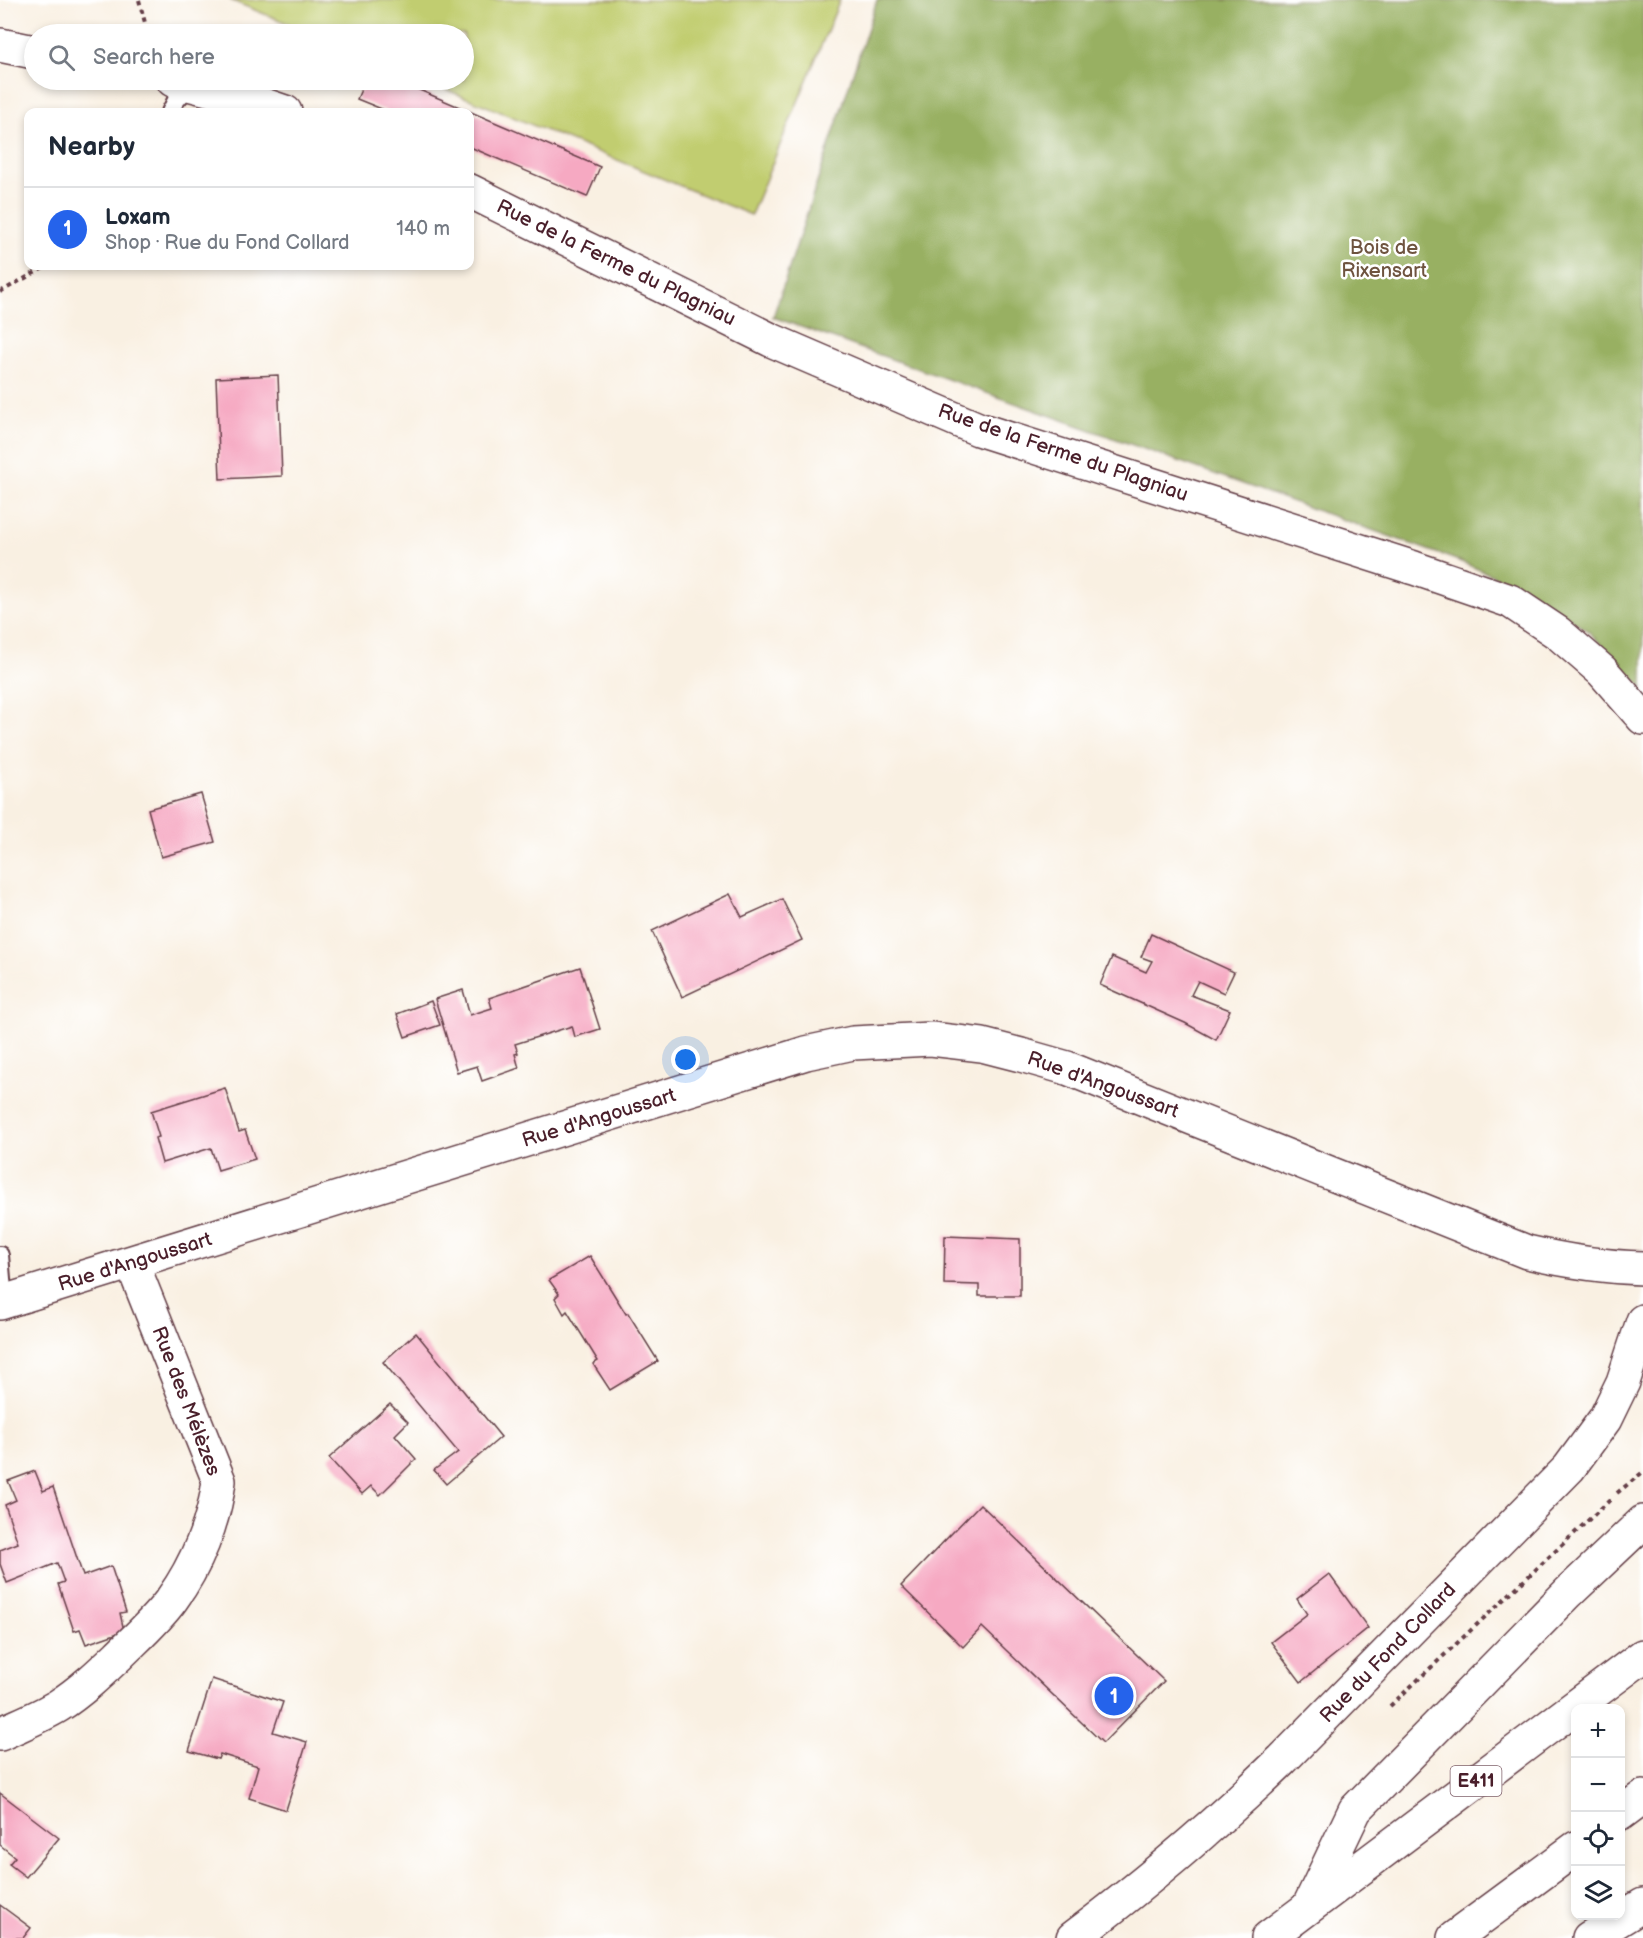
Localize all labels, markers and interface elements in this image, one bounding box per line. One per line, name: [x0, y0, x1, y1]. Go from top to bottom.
search box: [24, 24, 474, 90]
icon: search: [45, 41, 78, 74]
text: Search here: [93, 44, 215, 71]
text: Nearby: [48, 132, 135, 163]
street label: Rue de la Ferme du Plagniau: [493, 195, 739, 331]
text: Loxam: [105, 204, 170, 231]
text: 1: [63, 217, 72, 241]
text: 140 m: [396, 217, 450, 241]
text: Shop · Rue du Fond Collard: [105, 231, 350, 255]
park label: Bois de Rixensart: [1341, 236, 1427, 283]
street label: Rue de la Ferme du Plagniau: [935, 399, 1191, 507]
your location: [671, 1045, 700, 1074]
street label: Rue d'Angoussart: [1024, 1046, 1182, 1124]
street label: Rue d'Angoussart: [519, 1083, 679, 1153]
street label: Rue d'Angoussart: [55, 1227, 215, 1297]
street label: Rue des Mélèzes: [146, 1323, 226, 1479]
street label: Rue du Fond Collard: [1315, 1578, 1461, 1728]
pin: 1: [1094, 1674, 1134, 1718]
map controls: [1571, 1704, 1625, 1920]
button: +: [1571, 1704, 1625, 1758]
button: −: [1571, 1758, 1625, 1812]
road number: E411: [1450, 1766, 1502, 1796]
button: locate: [1571, 1812, 1625, 1866]
button: layers: [1571, 1866, 1625, 1920]

